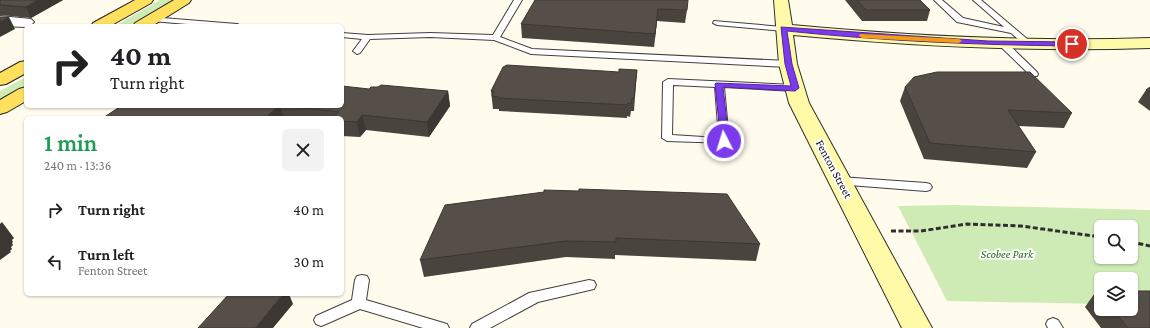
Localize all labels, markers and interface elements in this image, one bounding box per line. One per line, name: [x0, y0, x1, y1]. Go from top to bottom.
pin: [1055, 27, 1089, 61]
icon: arrive: [1061, 33, 1083, 55]
icon: right: [44, 40, 96, 92]
text: 40 m: [110, 40, 171, 71]
text: Turn right: [110, 73, 184, 93]
position arrow: [703, 120, 745, 162]
text: 1 min: [44, 129, 97, 156]
button: close: [282, 129, 324, 171]
street label: Fenton Street: [813, 137, 856, 201]
text: 240 m · 13:36: [44, 158, 111, 173]
icon: right: [44, 199, 66, 221]
text: Turn right: [78, 202, 145, 218]
text: 40 m: [293, 202, 324, 218]
map controls: [1094, 220, 1138, 316]
button: search: [1094, 220, 1138, 264]
text: Turn left: [78, 247, 134, 263]
park label: Scobee Park: [981, 247, 1034, 261]
icon: left: [44, 251, 66, 273]
text: 30 m: [294, 254, 324, 270]
text: Fenton Street: [78, 263, 147, 278]
button: layers: [1094, 272, 1138, 316]

